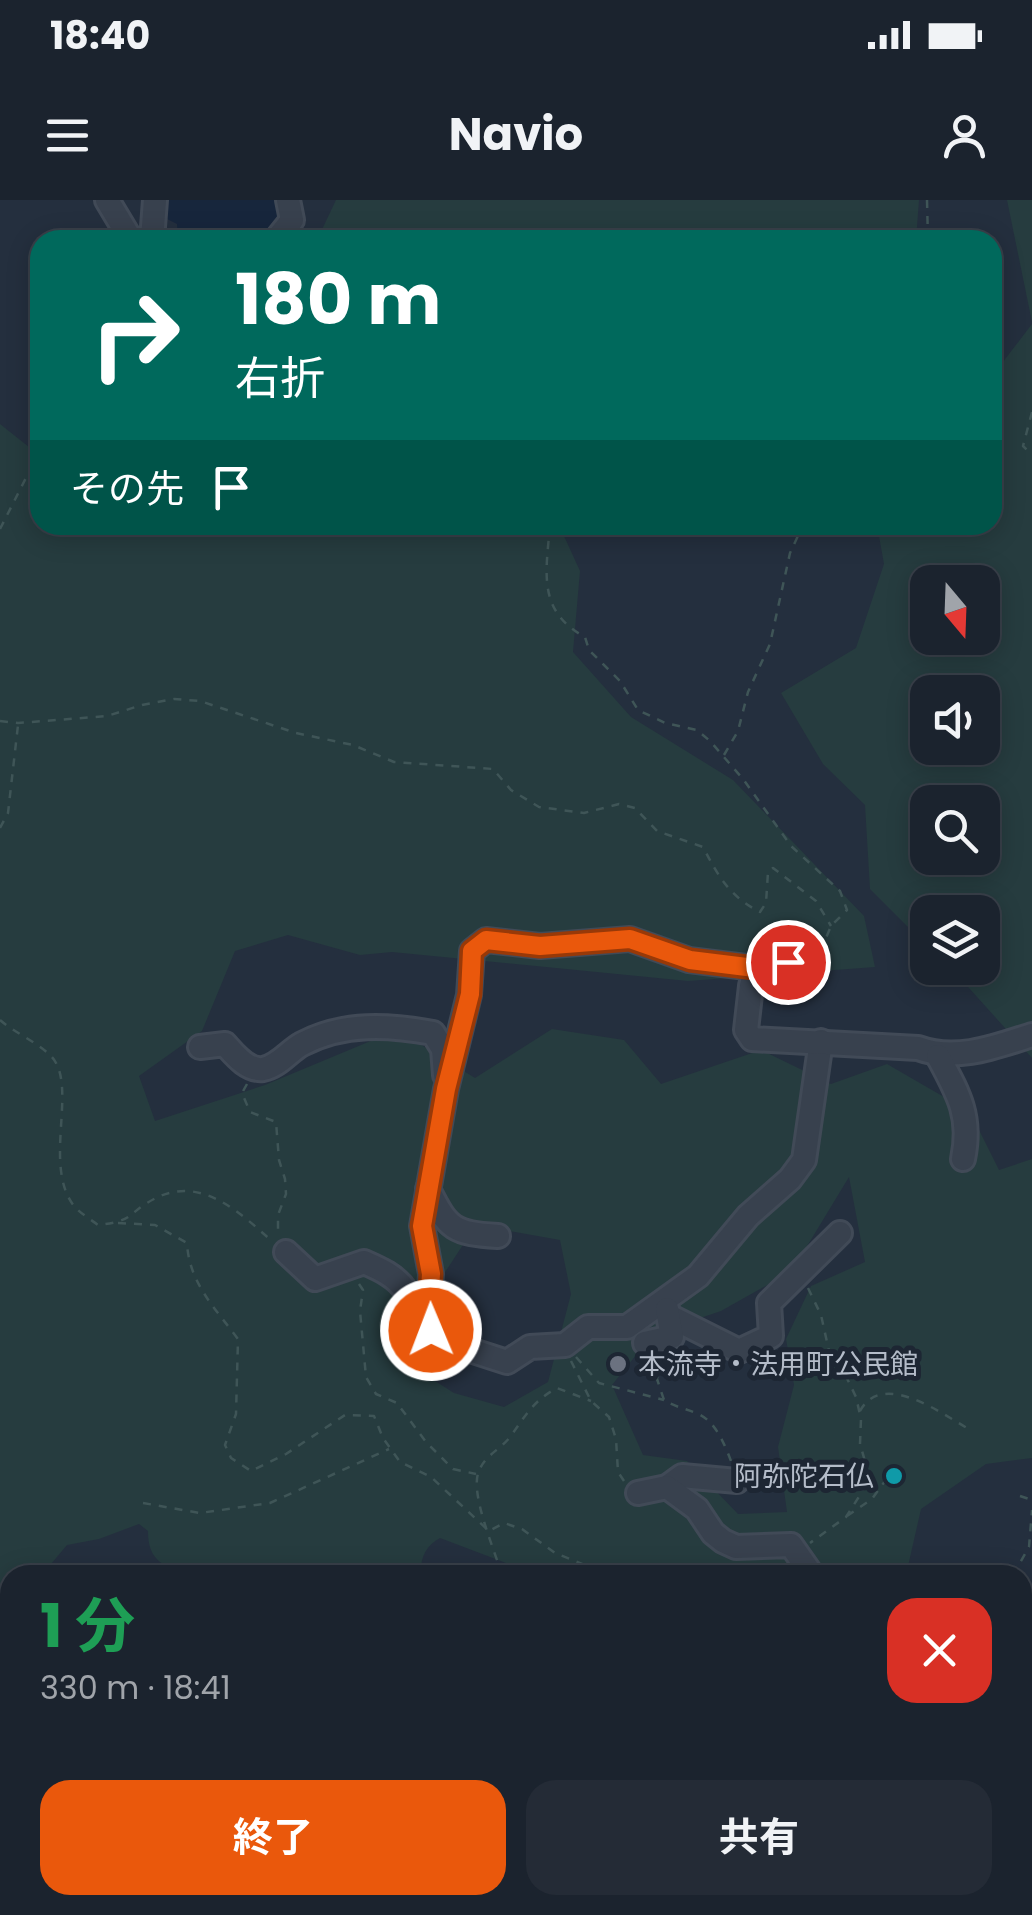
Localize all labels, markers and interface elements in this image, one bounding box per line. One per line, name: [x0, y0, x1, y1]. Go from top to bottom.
text: 18:40: [50, 9, 150, 62]
text: Navio: [449, 103, 583, 166]
icon: menu: [40, 108, 95, 163]
icon: person: [937, 108, 992, 163]
text: 180 m: [235, 250, 441, 349]
icon: right: [70, 270, 200, 400]
text: 右折: [235, 347, 325, 410]
icon: arrive: [204, 460, 259, 515]
text: その先: [70, 462, 184, 515]
north arrow: [910, 565, 1000, 655]
map controls: [910, 565, 1000, 985]
button: sound: [910, 675, 1000, 765]
button: search: [910, 785, 1000, 875]
button: layers: [910, 895, 1000, 985]
pin: [746, 920, 831, 1005]
icon: arrive: [761, 935, 816, 990]
position arrow: [379, 1278, 483, 1382]
place label: 本流寺・法用町公民館: [638, 1345, 918, 1384]
marker: 本流寺・法用町公民館: [607, 1353, 629, 1375]
place label: 阿弥陀石仏: [734, 1457, 874, 1496]
marker: 阿弥陀石仏: [883, 1465, 905, 1487]
text: 1 分: [40, 1584, 135, 1668]
button: close: [887, 1598, 992, 1703]
text: 330 m · 18:41: [40, 1665, 231, 1710]
button: 終了: [40, 1780, 506, 1895]
button: 共有: [526, 1780, 992, 1895]

